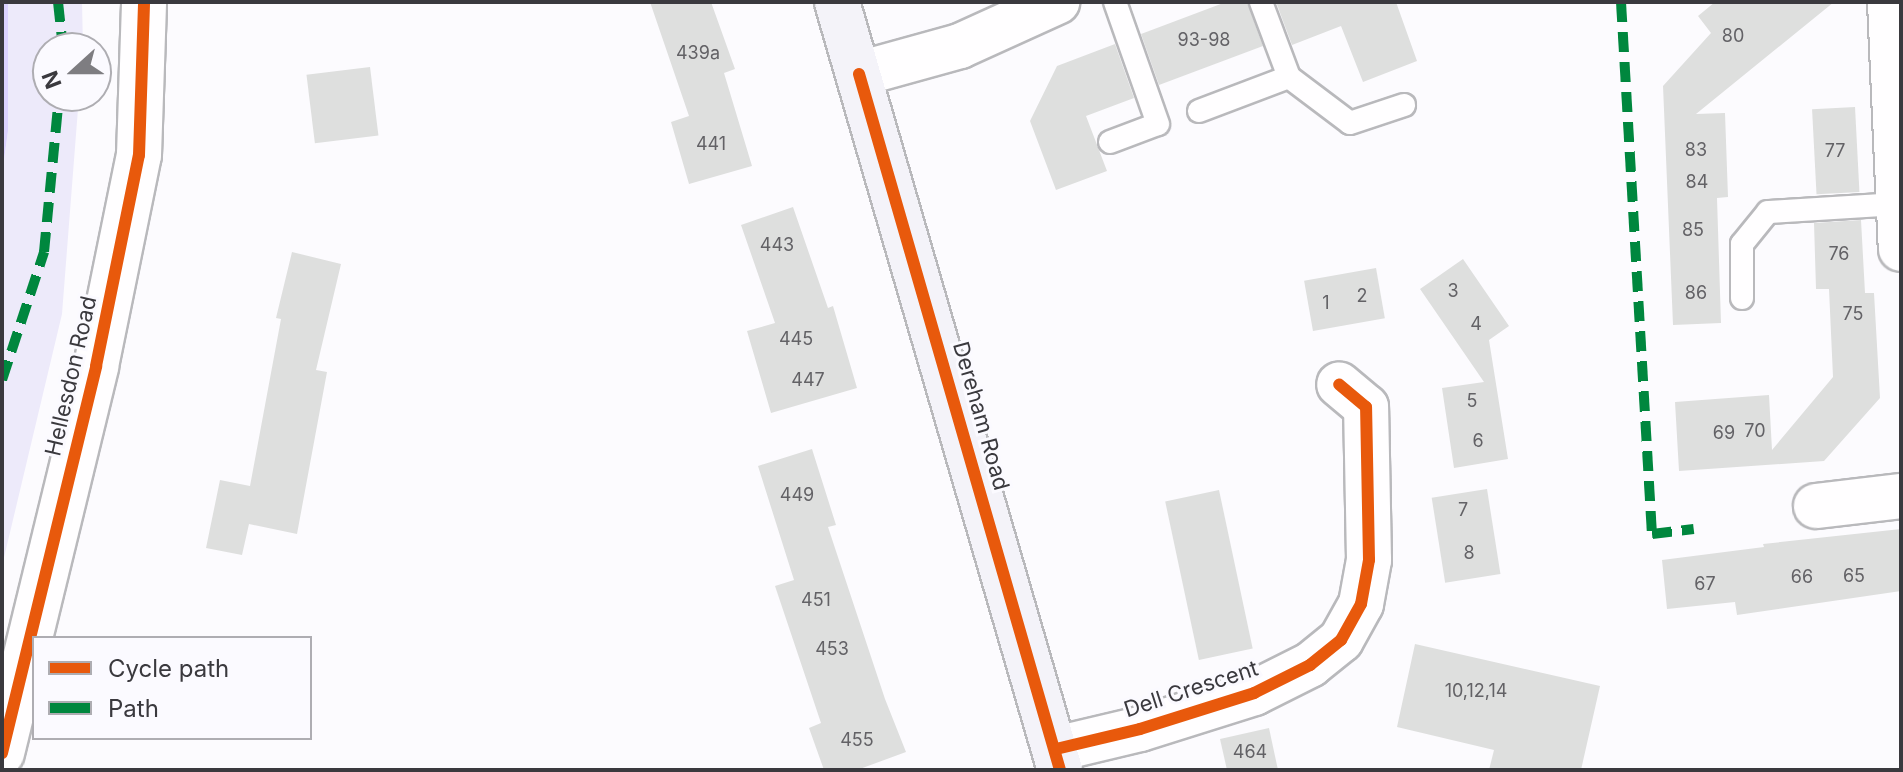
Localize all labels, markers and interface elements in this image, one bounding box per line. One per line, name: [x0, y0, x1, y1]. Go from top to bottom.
house number: 80: [1722, 25, 1744, 47]
house number: 93-98: [1178, 29, 1230, 51]
north arrow: [32, 32, 112, 112]
house number: 439a: [676, 42, 720, 64]
text: N: [36, 67, 67, 92]
house number: 441: [696, 133, 726, 155]
house number: 83: [1685, 139, 1707, 161]
house number: 77: [1825, 140, 1845, 162]
house number: 84: [1686, 171, 1708, 193]
house number: 85: [1682, 219, 1704, 241]
house number: 443: [760, 234, 794, 256]
house number: 76: [1828, 243, 1850, 265]
house number: 3: [1447, 280, 1459, 302]
house number: 86: [1685, 282, 1707, 304]
house number: 2: [1357, 285, 1367, 307]
house number: 1: [1322, 292, 1330, 314]
street label: Hellesdon Road: [40, 294, 102, 458]
house number: 75: [1843, 303, 1863, 325]
house number: 4: [1470, 313, 1482, 335]
house number: 445: [779, 328, 813, 350]
street label: Dereham Road: [947, 339, 1015, 493]
house number: 447: [791, 369, 825, 391]
house number: 5: [1467, 390, 1477, 412]
house number: 70: [1744, 420, 1766, 442]
house number: 69: [1713, 422, 1735, 444]
house number: 6: [1472, 430, 1484, 452]
house number: 449: [780, 484, 814, 506]
house number: 7: [1458, 499, 1468, 521]
house number: 8: [1463, 542, 1475, 564]
house number: 65: [1843, 565, 1865, 587]
house number: 66: [1791, 566, 1813, 588]
house number: 67: [1694, 573, 1716, 595]
house number: 451: [801, 589, 831, 611]
legend: [32, 636, 312, 740]
house number: 453: [815, 638, 849, 660]
text: Cycle path: [108, 654, 229, 683]
street label: Dell Crescent: [1121, 655, 1261, 723]
house number: 10,12,14: [1445, 680, 1507, 702]
text: Path: [108, 694, 159, 723]
house number: 455: [840, 729, 874, 751]
house number: 464: [1233, 741, 1267, 763]

